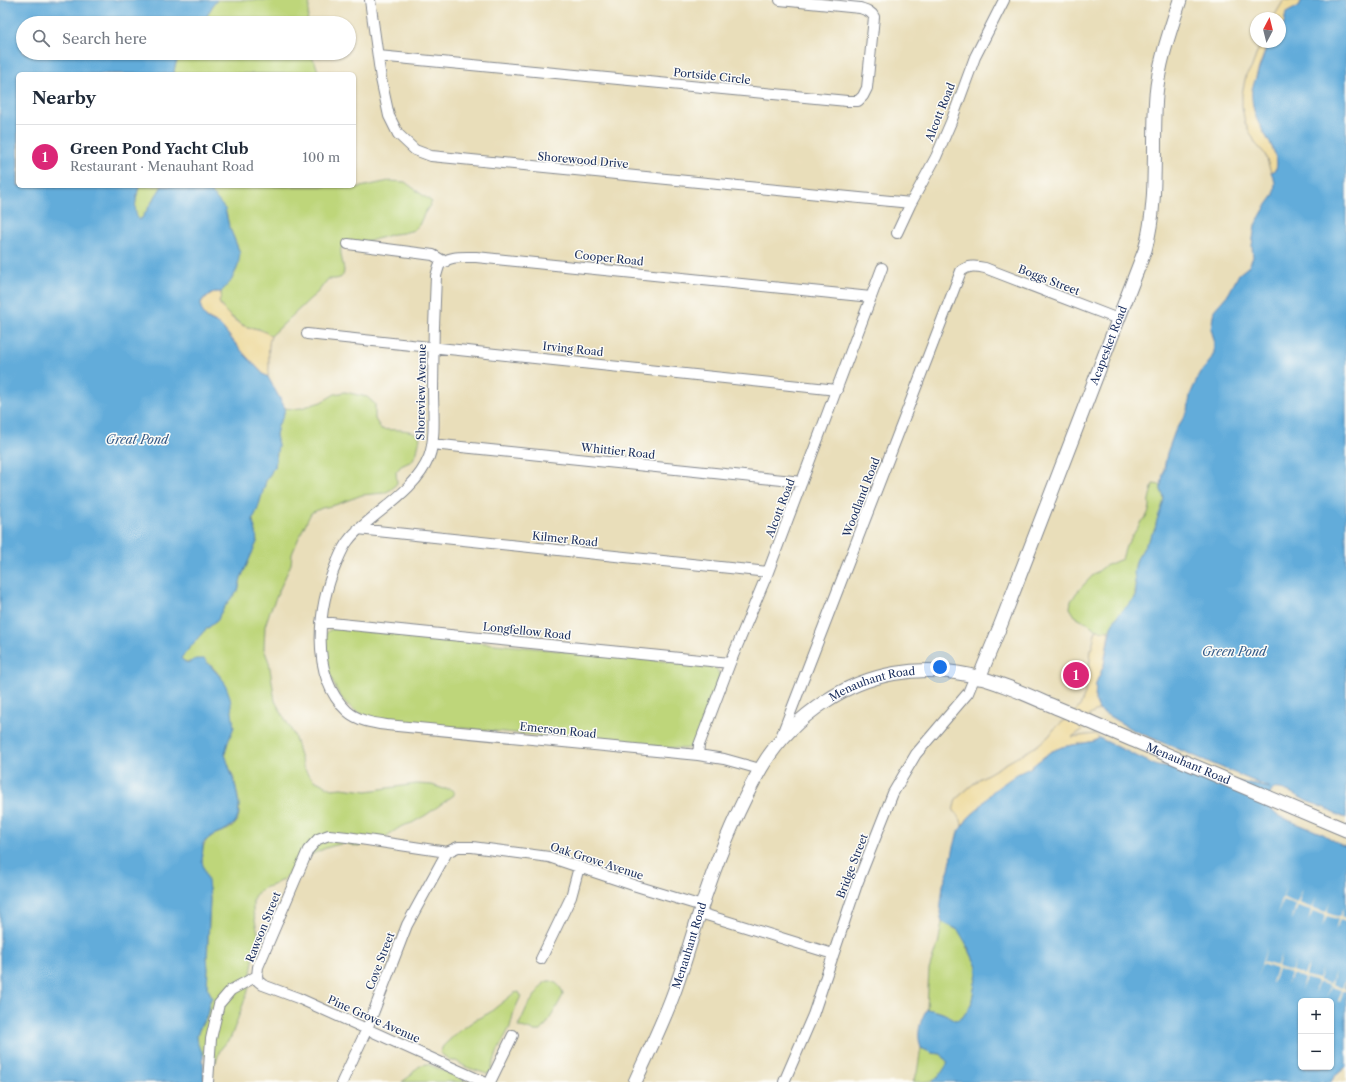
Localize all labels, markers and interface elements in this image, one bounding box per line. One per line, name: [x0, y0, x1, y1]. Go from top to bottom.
north arrow: [1250, 12, 1286, 48]
search box: [16, 16, 356, 60]
icon: search: [30, 27, 52, 49]
text: Search here: [62, 29, 147, 48]
street label: Portside Circle: [673, 65, 751, 87]
street label: Alcott Road: [922, 80, 958, 144]
text: Nearby: [32, 88, 96, 108]
text: Green Pond Yacht Club: [70, 139, 249, 158]
text: 1: [42, 149, 48, 165]
text: 100 m: [302, 149, 340, 165]
street label: Shorewood Drive: [537, 149, 629, 171]
text: Restaurant · Menauhant Road: [70, 158, 254, 174]
street label: Cooper Road: [574, 247, 645, 269]
street label: Boggs Street: [1016, 262, 1082, 298]
street label: Acapesket Road: [1086, 303, 1130, 388]
street label: Irving Road: [542, 339, 604, 359]
street label: Shoreview Avenue: [413, 344, 429, 440]
water label: Great Pond: [106, 432, 170, 447]
street label: Whittier Road: [579, 440, 656, 462]
street label: Woodland Road: [839, 455, 883, 540]
street label: Alcott Road: [762, 476, 798, 540]
street label: Kilmer Road: [531, 529, 599, 549]
street label: Longfellow Road: [482, 619, 572, 643]
water label: Green Pond: [1202, 644, 1268, 659]
your location: [930, 657, 950, 677]
pin: 1: [1063, 660, 1089, 690]
street label: Menauhant Road: [827, 664, 916, 704]
street label: Emerson Road: [519, 719, 597, 741]
street label: Menauhant Road: [1144, 740, 1233, 788]
street label: Bridge Street: [833, 831, 871, 900]
street label: Oak Grove Avenue: [549, 839, 645, 883]
street label: Rawson Street: [242, 890, 284, 964]
street label: Menauhant Road: [669, 900, 710, 991]
street label: Cove Street: [363, 930, 397, 992]
street label: Pine Grove Avenue: [326, 992, 422, 1046]
map controls: [1298, 998, 1334, 1070]
button: +: [1298, 998, 1334, 1034]
button: −: [1298, 1034, 1334, 1070]

